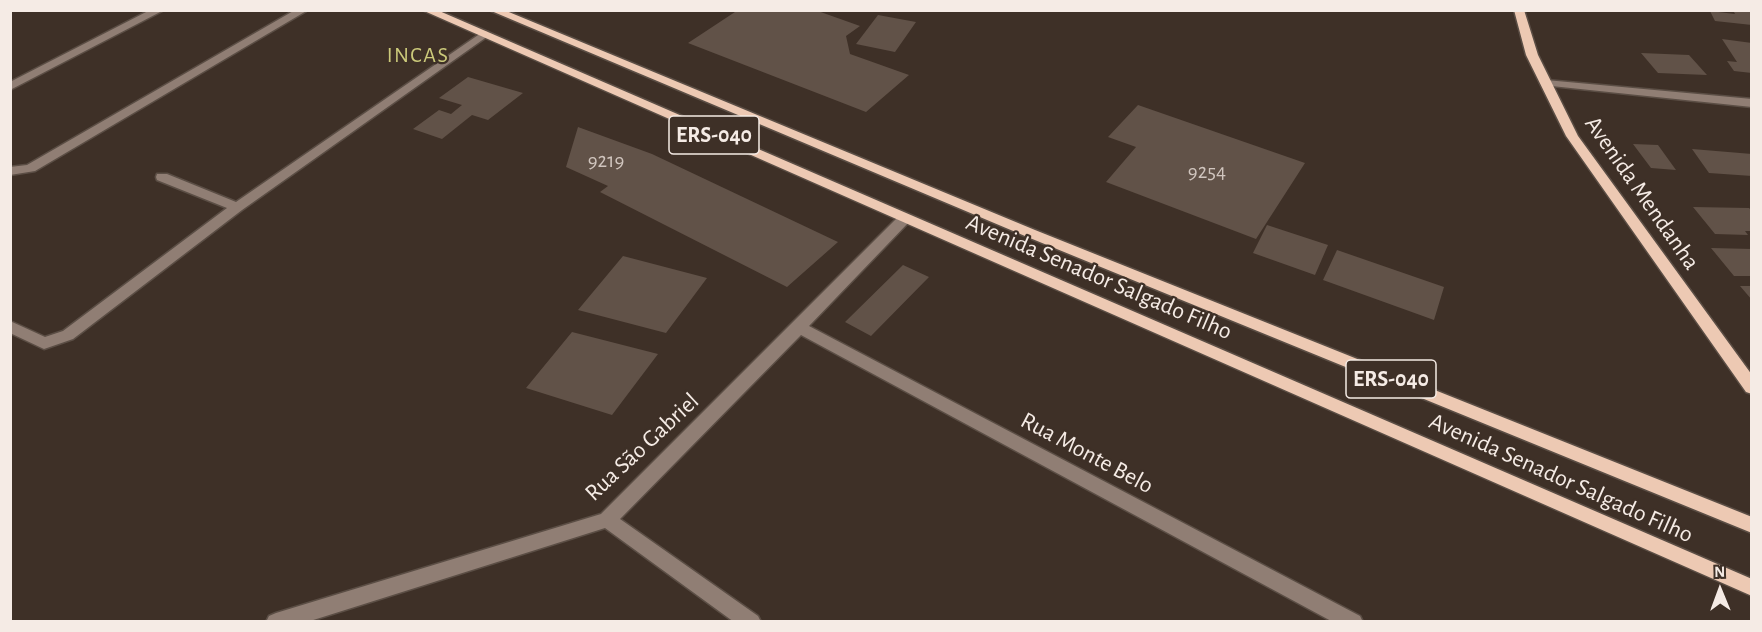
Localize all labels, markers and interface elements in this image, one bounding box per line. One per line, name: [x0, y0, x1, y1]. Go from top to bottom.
district label: INCAS: [387, 42, 449, 68]
street label: Avenida Mendanha: [1578, 111, 1706, 275]
road number: ERS-040: [669, 116, 759, 154]
house number: 9219: [588, 148, 624, 174]
house number: 9254: [1188, 159, 1226, 185]
street label: Avenida Senador Salgado Filho: [962, 208, 1236, 346]
road number: ERS-040: [1346, 360, 1436, 398]
street label: Rua São Gabriel: [579, 387, 705, 507]
street label: Rua Monte Belo: [1016, 406, 1158, 500]
street label: Avenida Senador Salgado Filho: [1425, 407, 1697, 549]
north arrow: [1690, 560, 1750, 620]
text: N: [1714, 564, 1725, 580]

